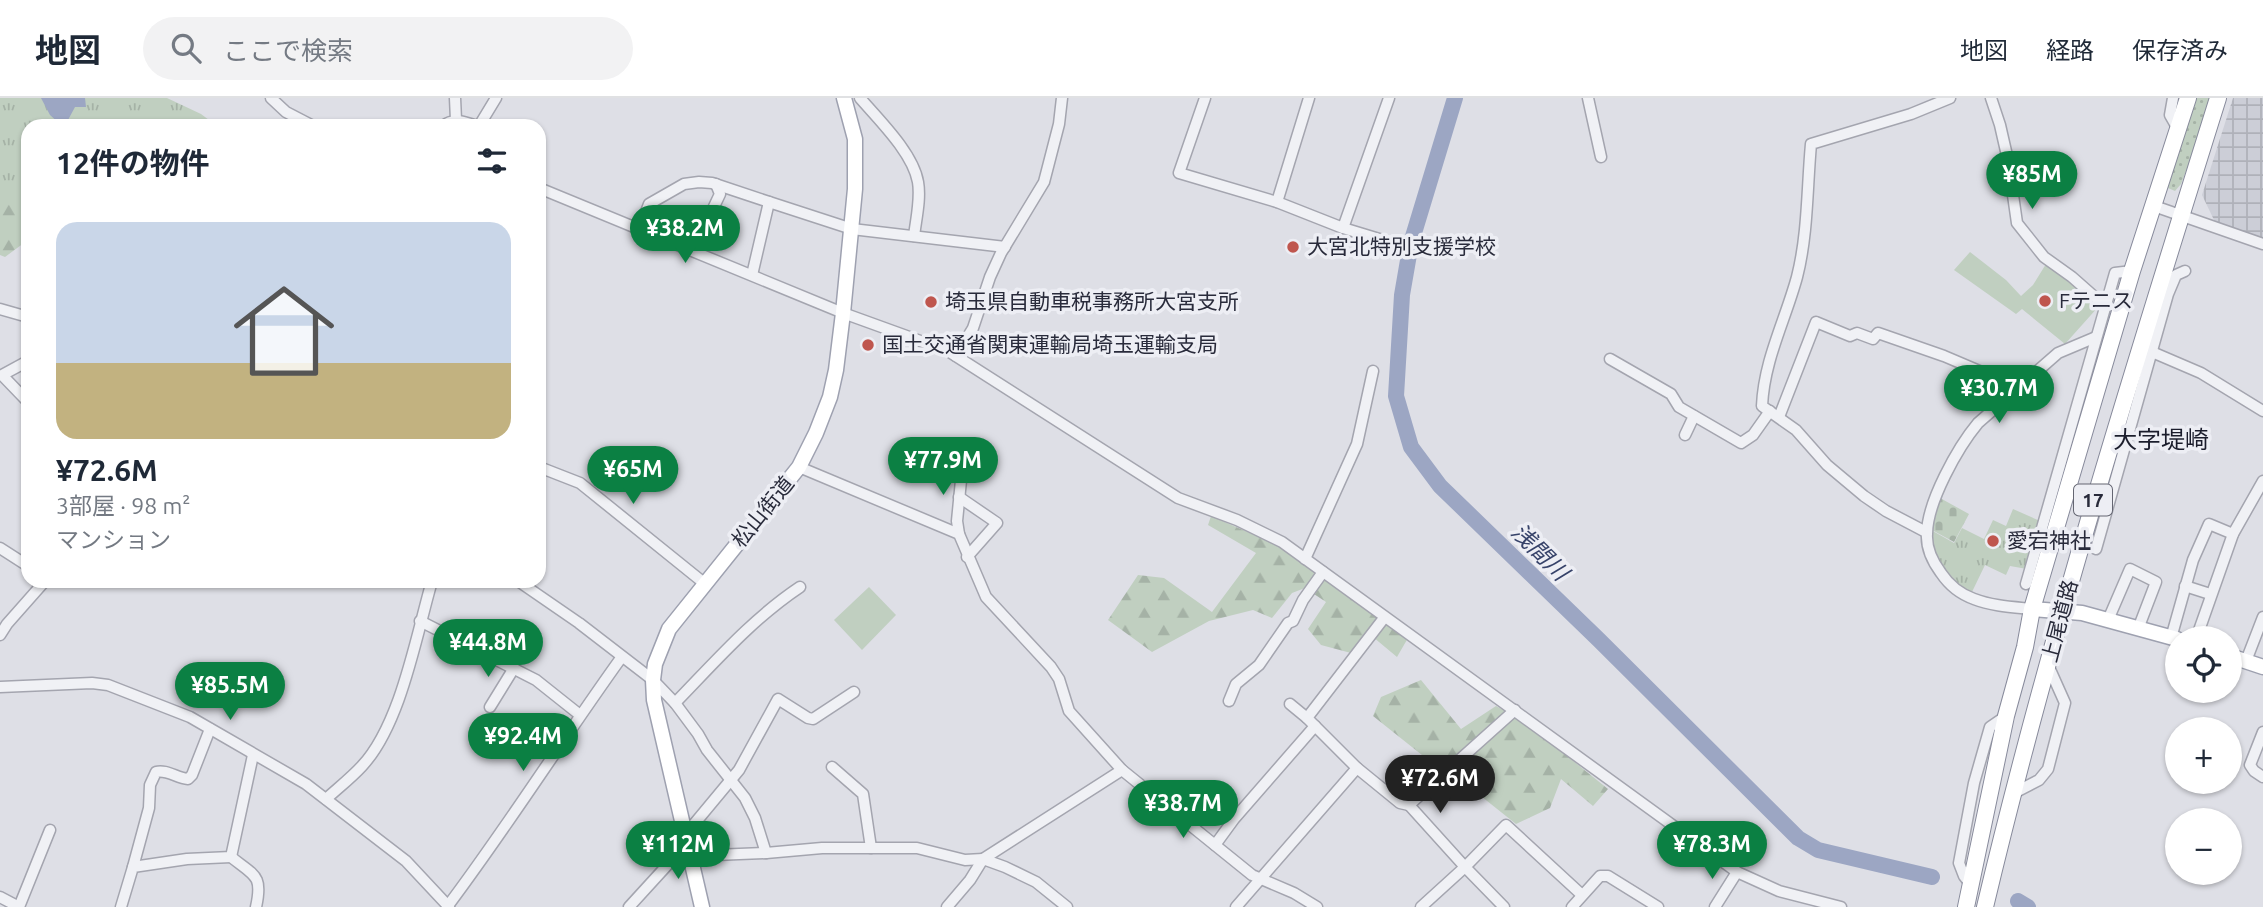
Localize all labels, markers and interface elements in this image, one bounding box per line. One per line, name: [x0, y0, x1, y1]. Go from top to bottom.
search box: [143, 17, 633, 80]
icon: search: [167, 29, 205, 67]
text: 地図: [35, 31, 101, 68]
text: ここで検索: [223, 36, 353, 65]
text: 地図: [1960, 37, 2008, 64]
text: 経路: [2046, 37, 2094, 64]
text: 保存済み: [2132, 37, 2228, 64]
icon: filters: [473, 142, 511, 180]
text: 12件の物件: [56, 146, 210, 180]
pin: ¥85M: [1991, 152, 2073, 211]
text: ¥85M: [2002, 161, 2062, 186]
pin: ¥38.2M: [628, 206, 742, 265]
text: ¥38.2M: [646, 215, 724, 240]
place label: 大宮北特別支援学校: [1307, 234, 1496, 258]
marker: 大宮北特別支援学校: [1285, 239, 1301, 255]
icon: home: [221, 268, 347, 394]
place label: Fテニス: [2059, 288, 2133, 312]
place label: 埼玉県自動車税事務所大宮支所: [945, 289, 1239, 313]
marker: Fテニス: [2037, 293, 2053, 309]
marker: 埼玉県自動車税事務所大宮支所: [923, 294, 939, 310]
place label: 国土交通省関東運輸局埼玉運輸支局: [882, 332, 1218, 356]
marker: 国土交通省関東運輸局埼玉運輸支局: [860, 337, 876, 353]
pin: ¥30.7M: [1942, 366, 2056, 425]
text: ¥30.7M: [1960, 375, 2038, 400]
district label: 大字堤崎: [2113, 426, 2209, 453]
pin: ¥77.9M: [886, 438, 1000, 497]
pin: ¥65M: [592, 446, 674, 506]
text: ¥77.9M: [904, 447, 982, 472]
text: ¥72.6M: [56, 453, 158, 487]
text: ¥65M: [603, 456, 663, 481]
street label: 松山街道: [726, 471, 798, 552]
road number: 17: [2074, 484, 2112, 516]
text: 3部屋 · 98 m²: [56, 493, 190, 518]
water label: 浅間川: [1507, 518, 1576, 587]
text: マンション: [56, 527, 171, 552]
place label: 愛宕神社: [2007, 528, 2091, 552]
marker: 愛宕神社: [1985, 533, 2001, 549]
street label: 上尾道路: [2037, 577, 2081, 664]
pin: ¥44.8M: [431, 620, 545, 679]
map controls: [2165, 626, 2242, 885]
button: locate: [2165, 626, 2242, 703]
text: ¥44.8M: [449, 629, 527, 654]
pin: ¥85.5M: [173, 662, 287, 722]
text: ¥85.5M: [191, 672, 269, 697]
pin: ¥92.4M: [466, 714, 580, 773]
button: +: [2165, 717, 2242, 794]
text: ¥92.4M: [484, 723, 562, 748]
pin: ¥72.6M: [1383, 756, 1497, 815]
text: ¥72.6M: [1401, 765, 1479, 790]
pin: ¥38.7M: [1126, 780, 1240, 840]
text: ¥38.7M: [1144, 790, 1222, 815]
button: −: [2165, 808, 2242, 885]
pin: ¥112M: [629, 822, 727, 881]
pin: ¥78.3M: [1655, 822, 1769, 881]
text: ¥112M: [642, 831, 714, 856]
text: ¥78.3M: [1673, 831, 1751, 856]

